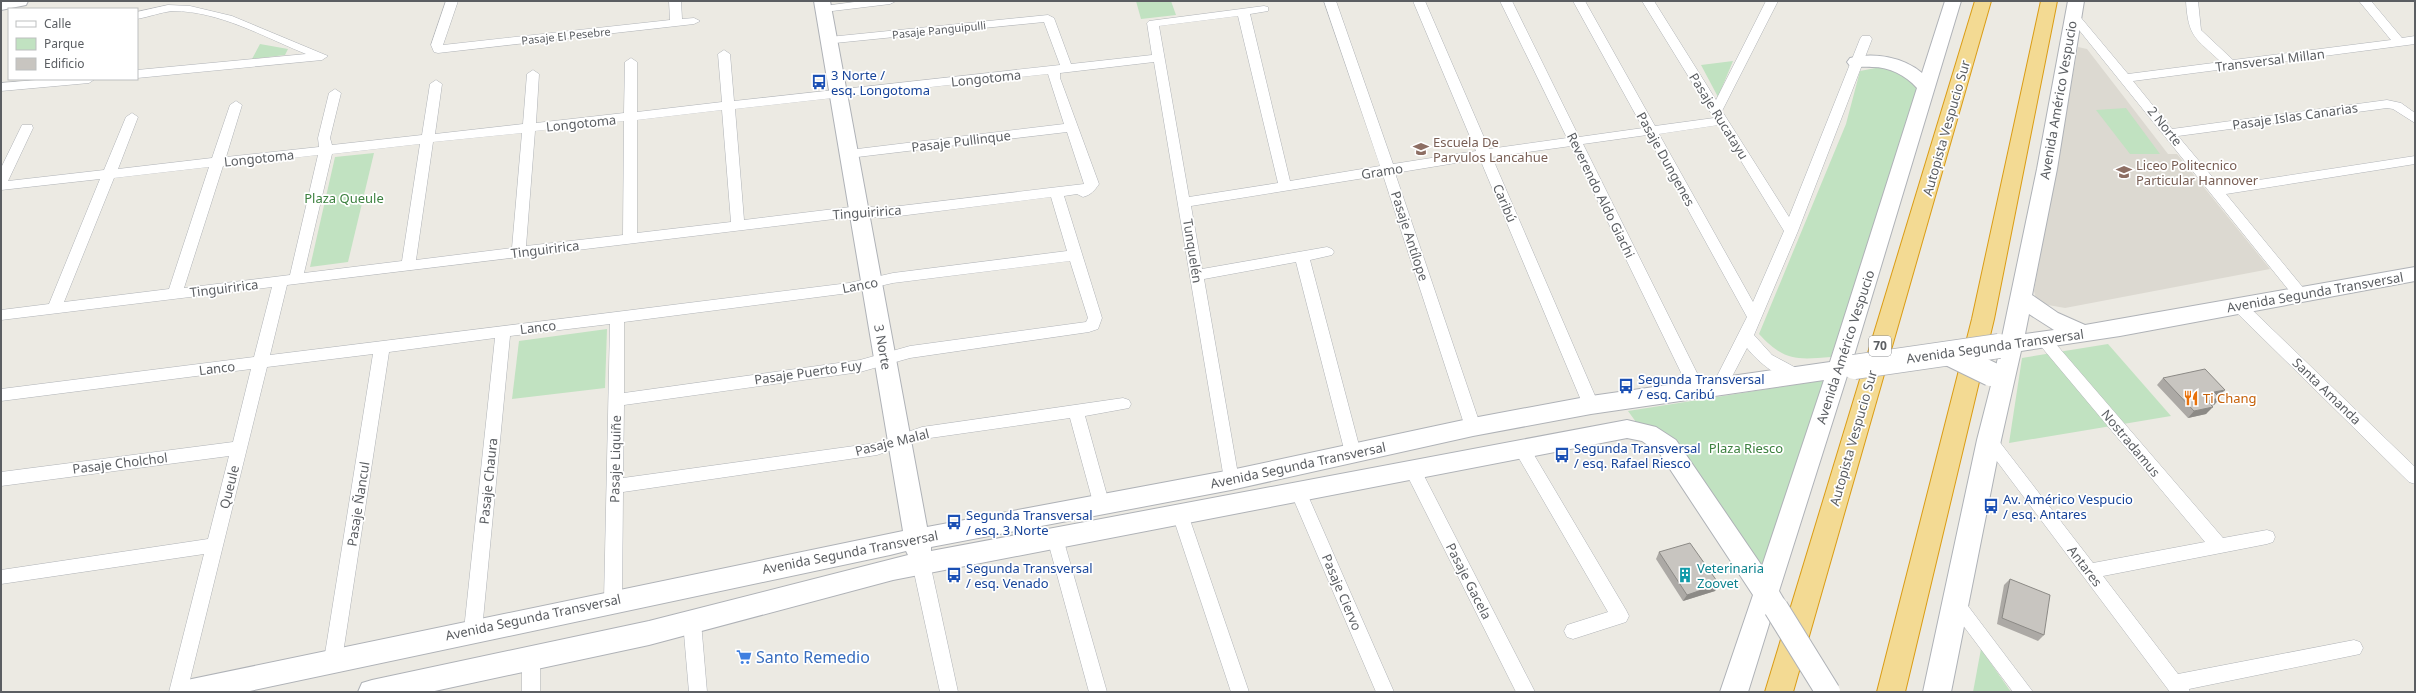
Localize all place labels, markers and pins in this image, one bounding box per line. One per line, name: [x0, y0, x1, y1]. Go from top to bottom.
place label: 3 Norte / esq. Longotoma: [831, 66, 930, 99]
bus stop icon: 3 Norte / esq. Longotoma: [810, 73, 828, 91]
place label: Escuela De Parvulos Lancahue: [1433, 133, 1548, 166]
school or university icon: Escuela De Parvulos Lancahue: [1412, 140, 1430, 158]
place label: Liceo Politecnico Particular Hannover: [2136, 156, 2259, 189]
school or university icon: Liceo Politecnico Particular Hannover: [2115, 163, 2133, 181]
place label: Segunda Transversal / esq. Caribú: [1638, 370, 1765, 403]
bus stop icon: Segunda Transversal / esq. Caribú: [1617, 377, 1635, 395]
restaurant icon: Ti Chang: [2182, 389, 2200, 407]
place label: Ti Chang: [2203, 389, 2257, 407]
place label: Segunda Transversal / esq. Rafael Riesco: [1574, 439, 1701, 472]
bus stop icon: Segunda Transversal / esq. Rafael Riesco: [1553, 446, 1571, 464]
place label: Av. Américo Vespucio / esq. Antares: [2003, 490, 2133, 523]
bus stop icon: Av. Américo Vespucio / esq. Antares: [1982, 497, 2000, 515]
place label: Segunda Transversal / esq. 3 Norte: [966, 506, 1093, 539]
bus stop icon: Segunda Transversal / esq. 3 Norte: [945, 513, 963, 531]
place label: Segunda Transversal / esq. Venado: [966, 559, 1093, 592]
place label: Veterinaria Zoovet: [1697, 559, 1764, 592]
bus stop icon: Segunda Transversal / esq. Venado: [945, 566, 963, 584]
building icon: Veterinaria Zoovet: [1676, 566, 1694, 584]
place label: Santo Remedio: [756, 646, 870, 668]
supermarket icon: Santo Remedio: [735, 648, 753, 666]

